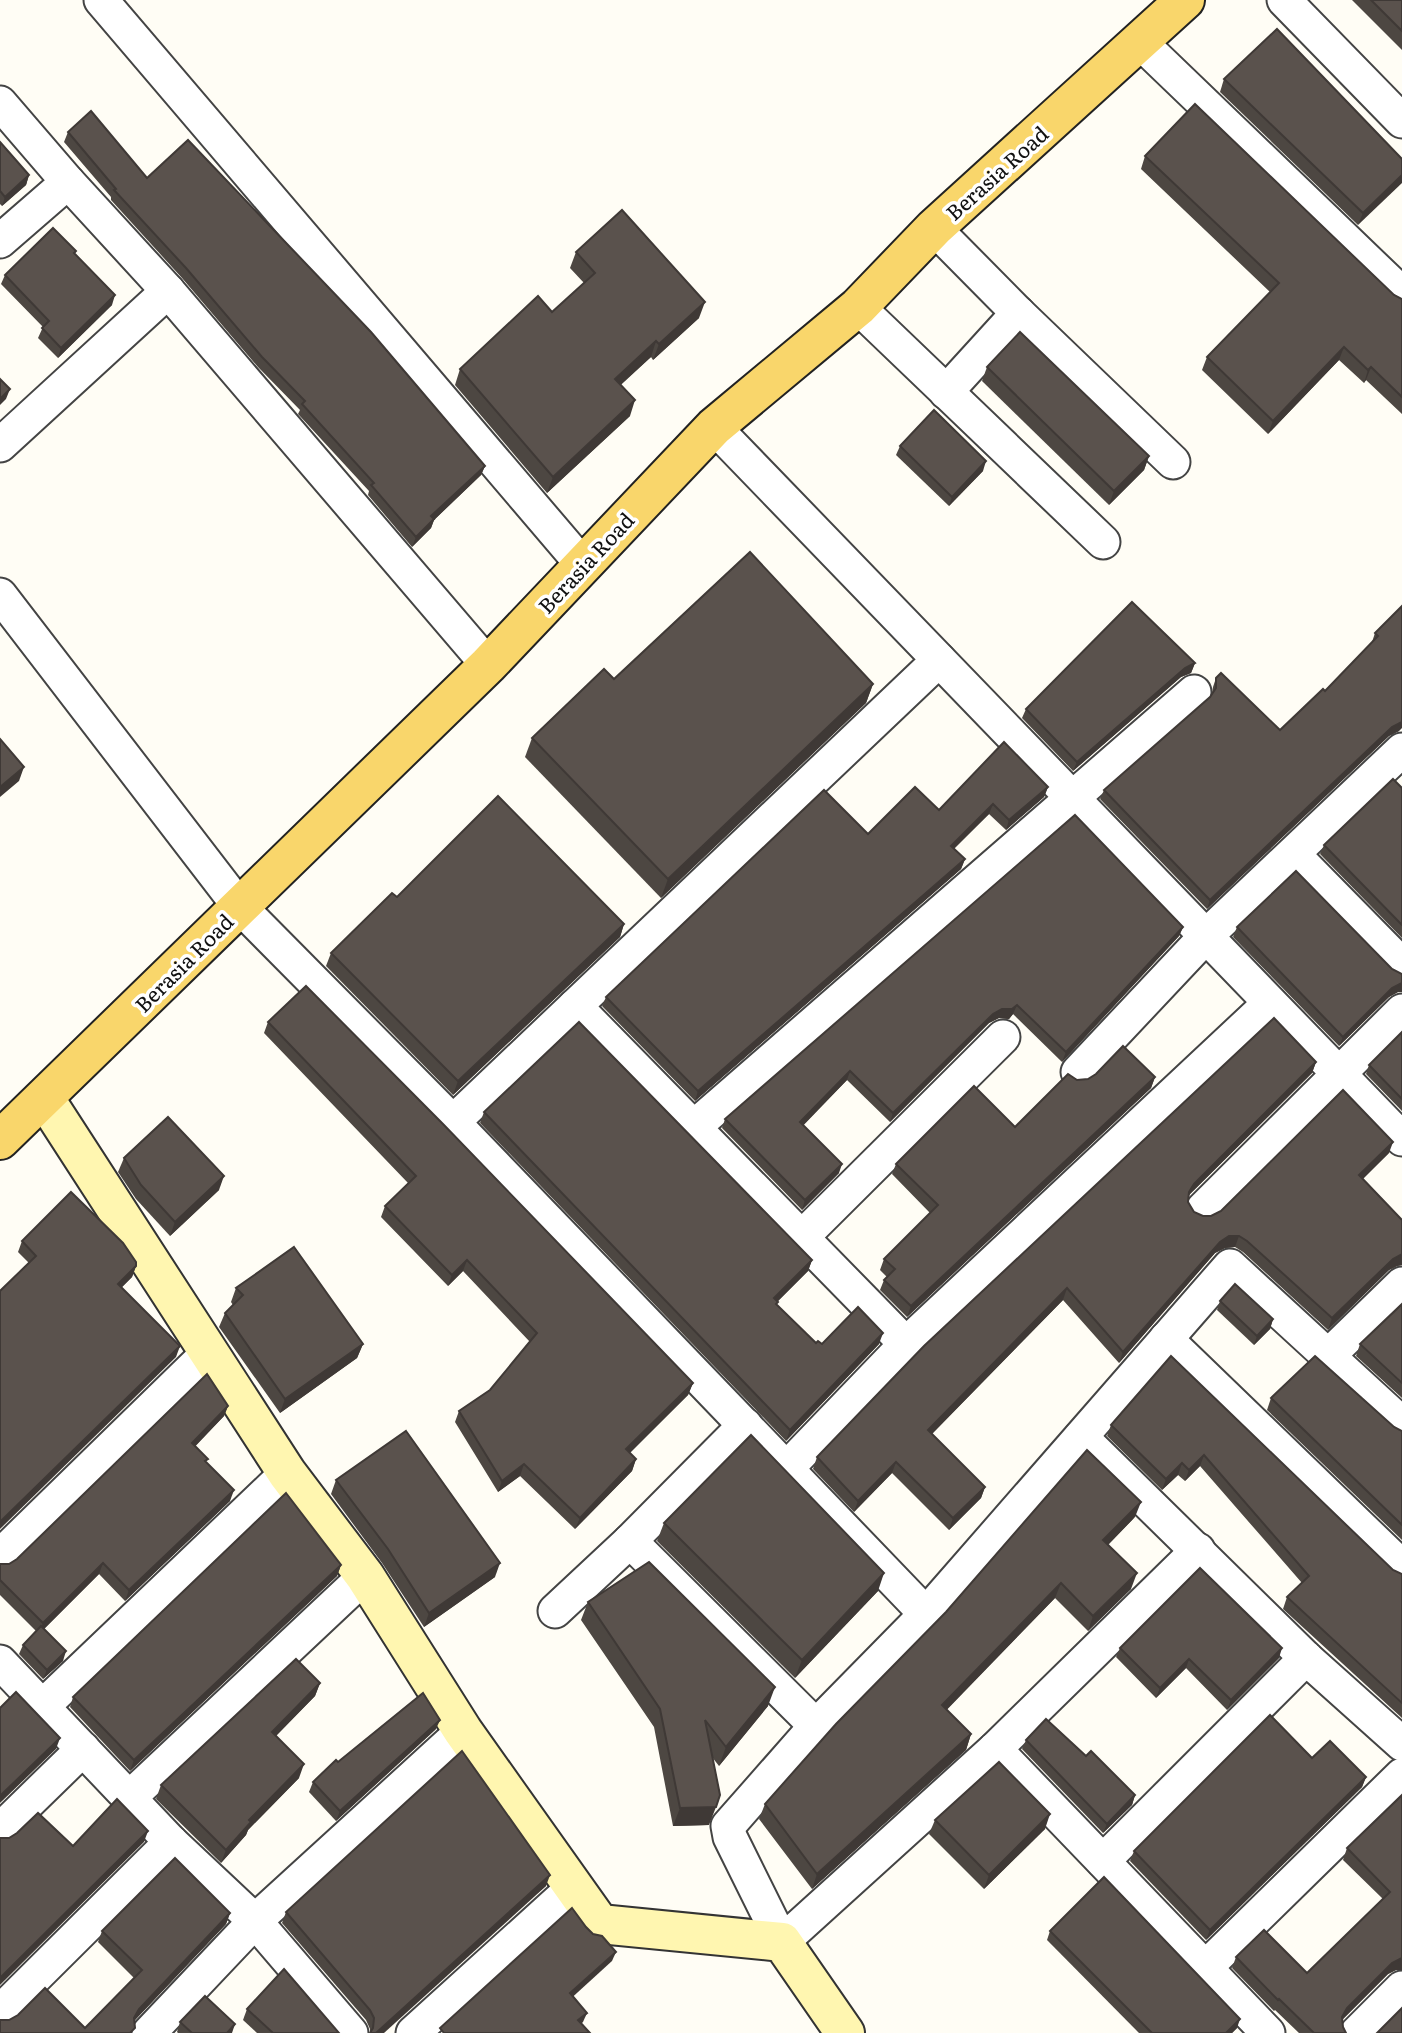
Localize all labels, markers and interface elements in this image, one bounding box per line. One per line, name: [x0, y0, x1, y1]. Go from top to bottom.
street label: Berasia Road: [938, 117, 1054, 227]
street label: Berasia Road: [530, 504, 640, 620]
street label: Berasia Road: [127, 905, 240, 1018]

